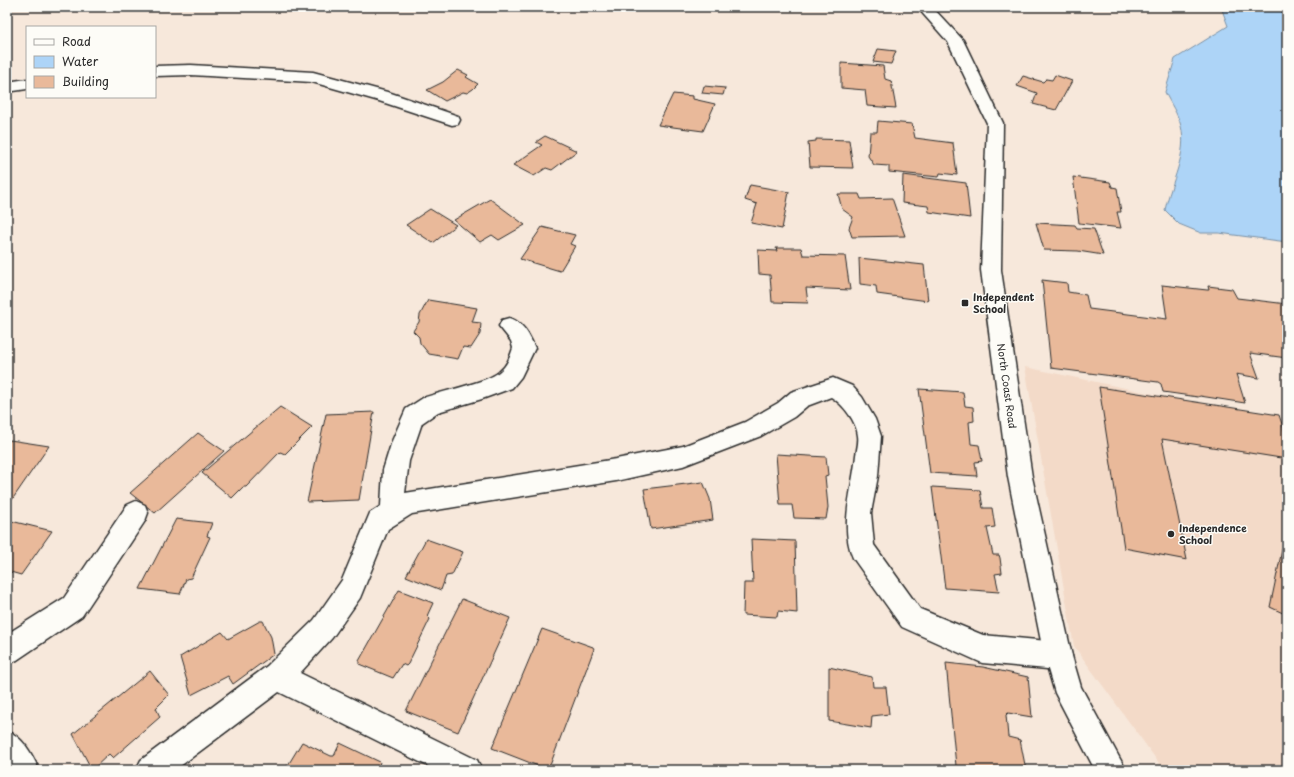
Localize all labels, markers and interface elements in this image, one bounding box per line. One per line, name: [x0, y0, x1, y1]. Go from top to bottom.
legend: [26, 26, 156, 98]
text: Road: [62, 32, 91, 50]
text: Water: [62, 52, 99, 70]
text: Building: [62, 72, 109, 90]
place label: Independent School: [973, 289, 1035, 316]
marker: Independent School: [960, 298, 970, 308]
street label: North Coast Road: [994, 342, 1021, 430]
place label: Independence School: [1179, 520, 1247, 547]
marker: Independence School: [1166, 529, 1176, 539]

